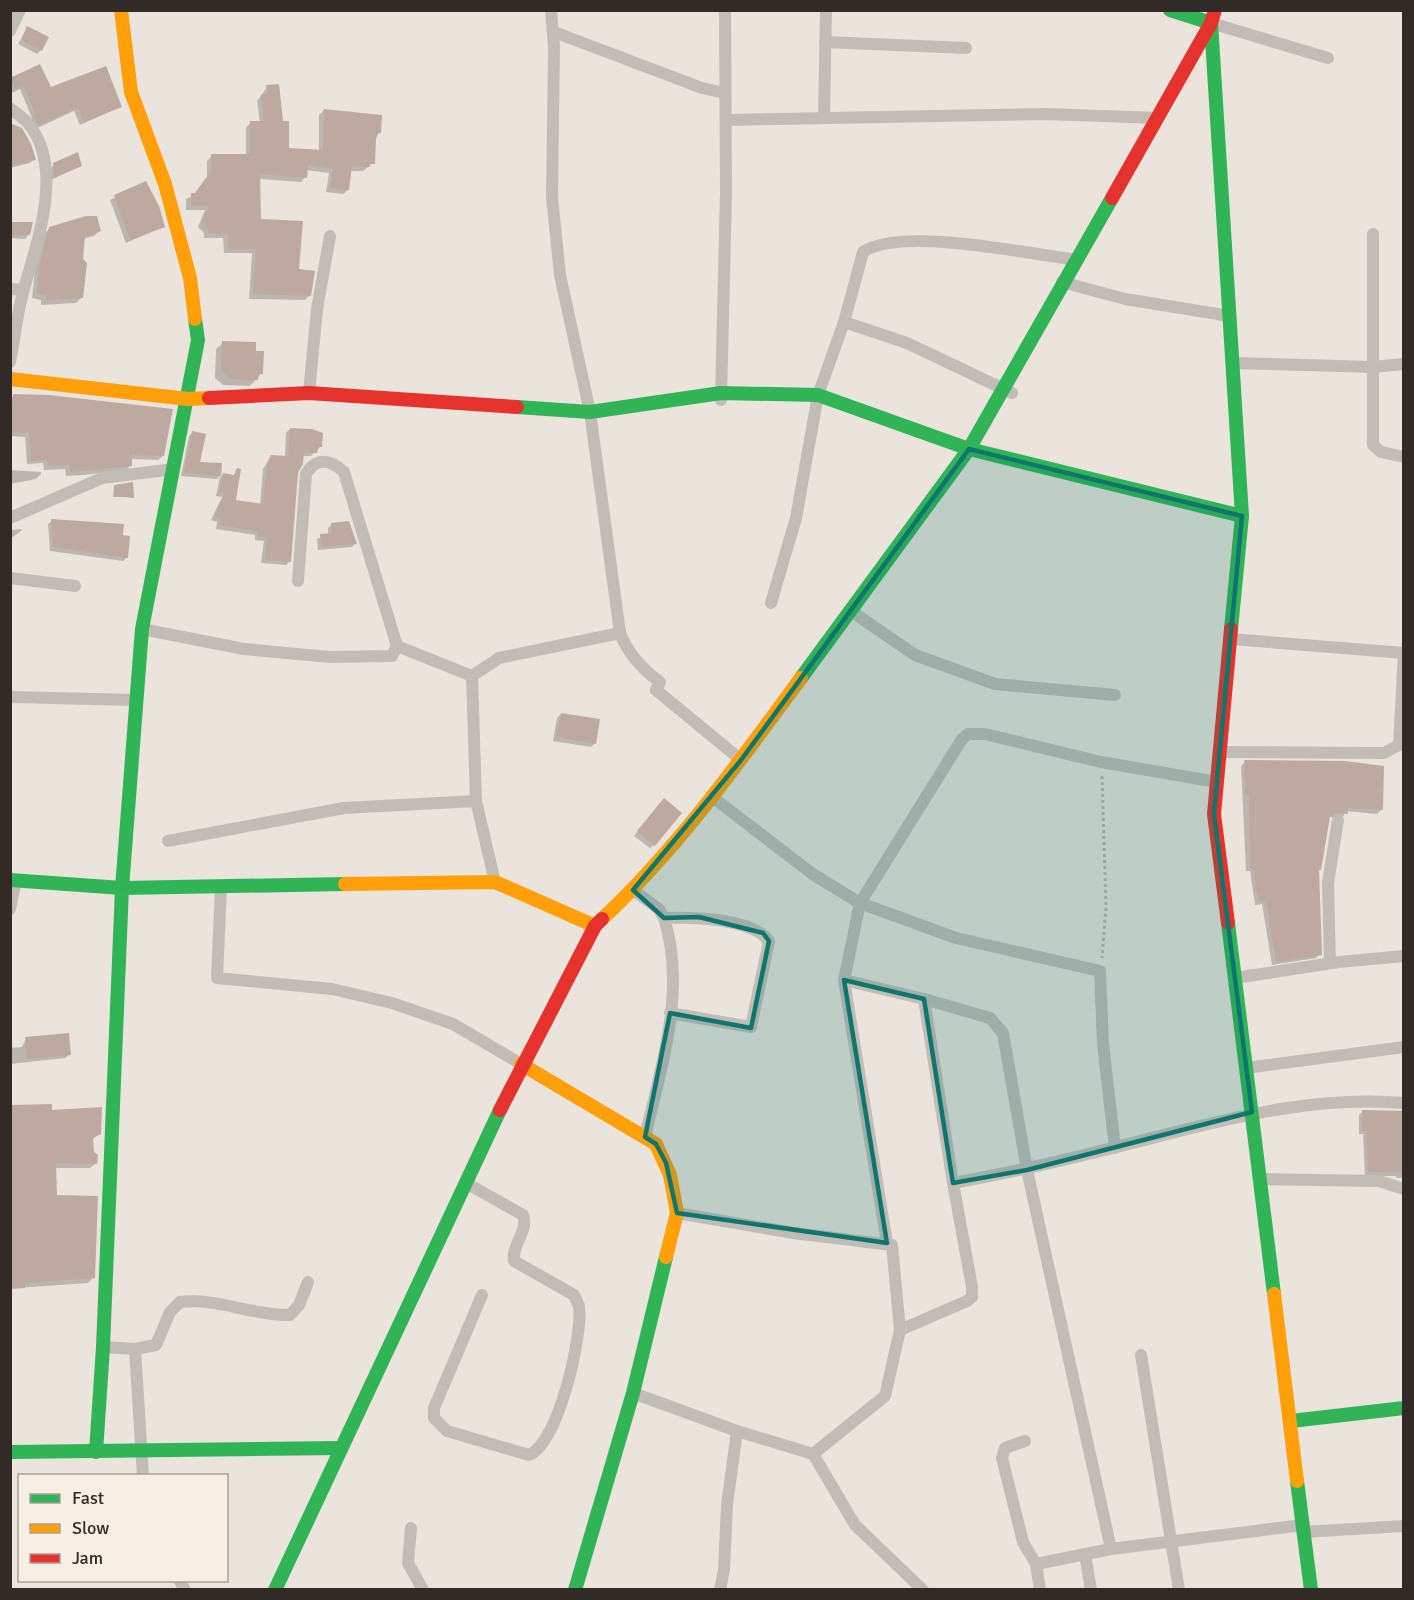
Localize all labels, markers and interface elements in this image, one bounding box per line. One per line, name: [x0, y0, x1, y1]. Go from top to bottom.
legend: [18, 1474, 228, 1582]
text: Fast: [72, 1487, 104, 1509]
text: Slow: [72, 1517, 109, 1539]
text: Jam: [72, 1547, 103, 1569]

